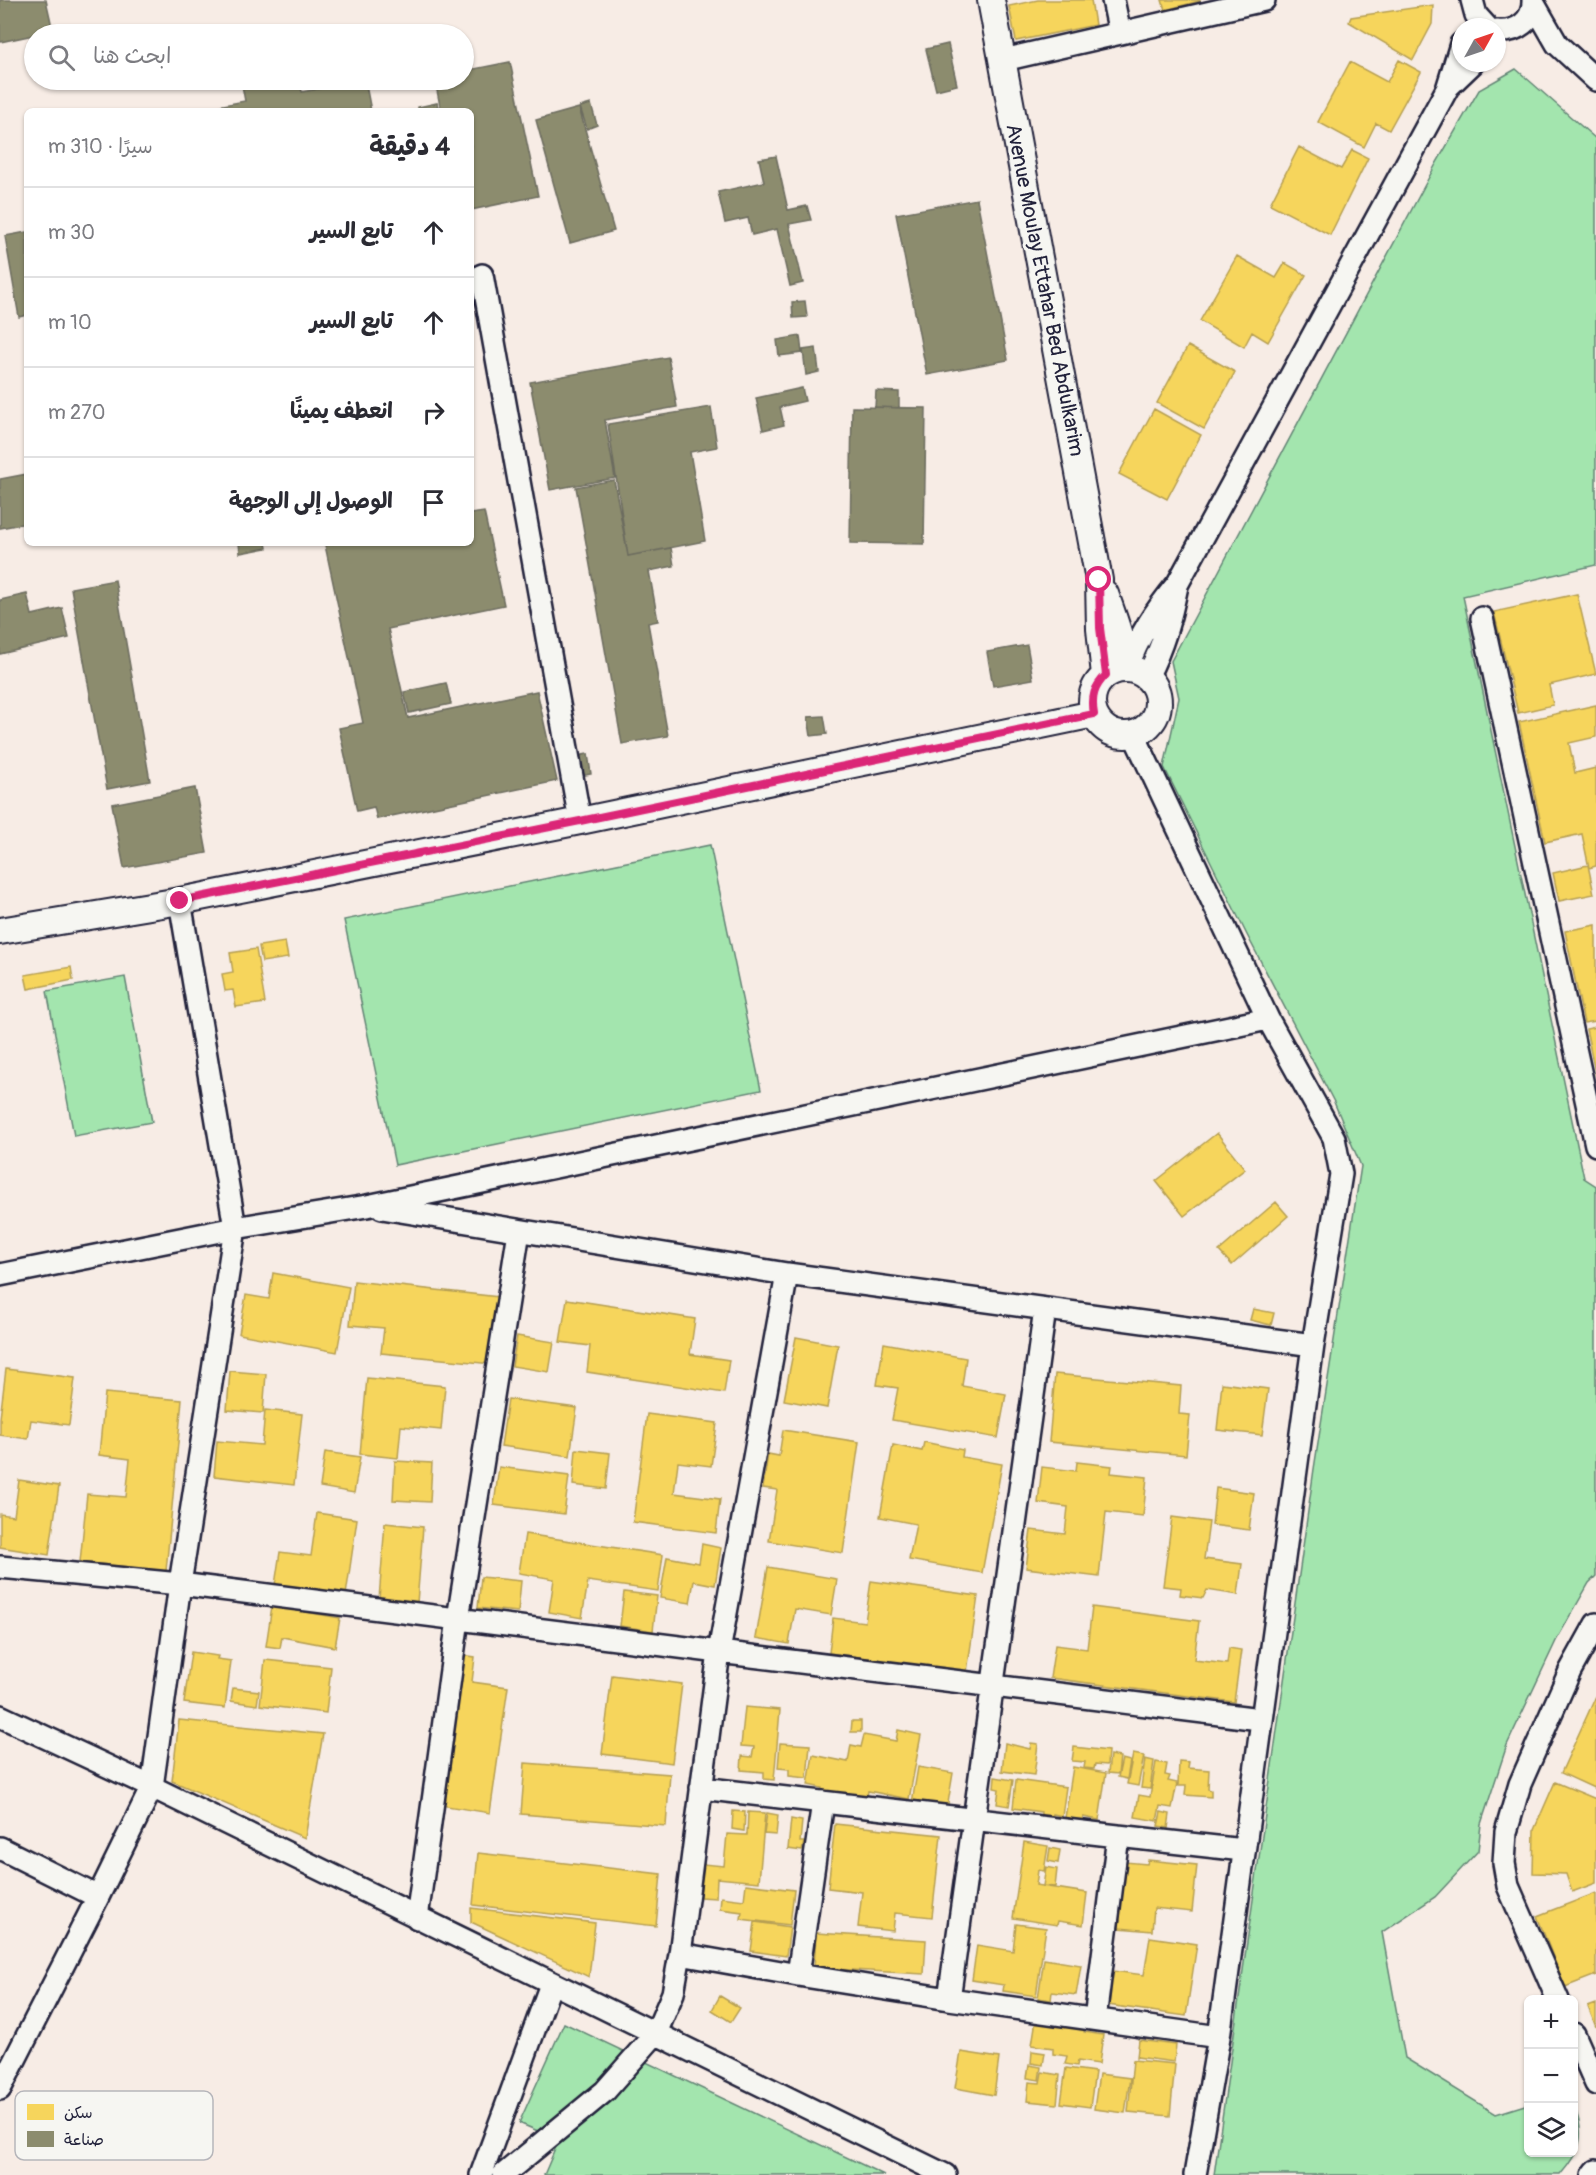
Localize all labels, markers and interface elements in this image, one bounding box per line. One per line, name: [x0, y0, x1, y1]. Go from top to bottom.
north arrow: [1452, 18, 1506, 72]
search box: [24, 24, 474, 90]
icon: search: [45, 41, 78, 74]
text: ابحث هنا: [93, 42, 171, 70]
street label: Avenue Moulay Ettahar Bed Abdulkarim: [999, 121, 1091, 459]
text: 4 دقيقة: [369, 131, 450, 163]
text: سيرًا · 310 m: [48, 134, 153, 159]
icon: ahead: [417, 216, 450, 249]
text: تابع السير: [310, 217, 393, 245]
text: 30 m: [48, 220, 95, 245]
icon: ahead: [417, 306, 450, 339]
text: تابع السير: [310, 307, 393, 335]
text: 10 m: [48, 310, 92, 335]
icon: right: [417, 396, 450, 429]
text: انعطف يمينًا: [290, 397, 393, 425]
text: 270 m: [48, 400, 106, 425]
icon: arrive: [417, 486, 450, 519]
text: الوصول إلى الوجهة: [229, 487, 393, 515]
route start: [1085, 566, 1111, 592]
route end: [166, 887, 192, 913]
map controls: [1524, 1995, 1578, 2157]
button: +: [1524, 1995, 1578, 2049]
button: −: [1524, 2049, 1578, 2103]
legend: [15, 2091, 213, 2160]
text: سكن: [64, 2103, 93, 2123]
button: layers: [1524, 2103, 1578, 2157]
text: صناعة: [64, 2130, 104, 2150]

